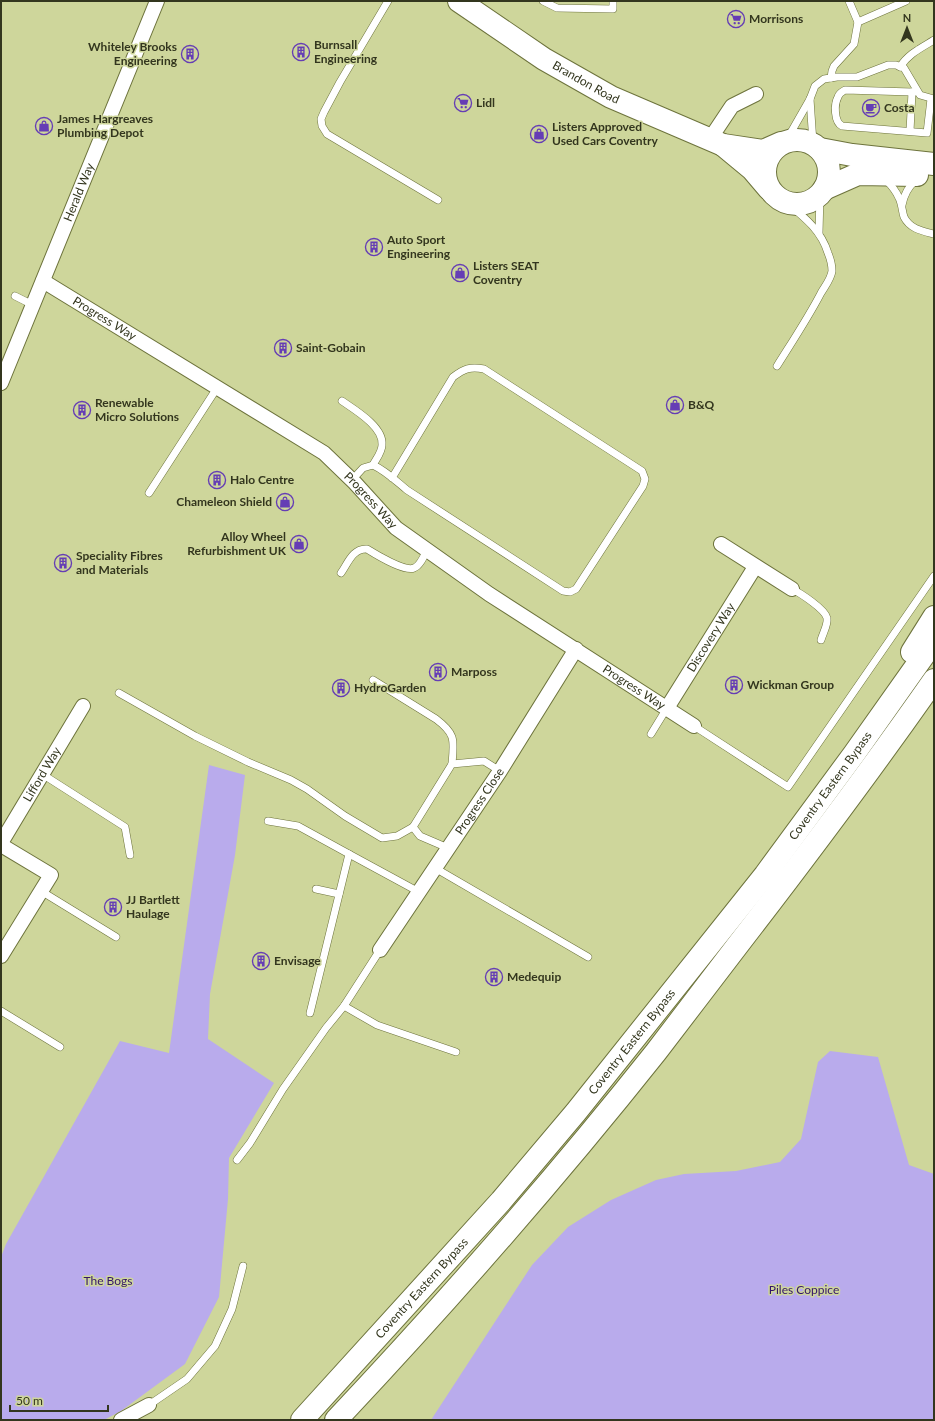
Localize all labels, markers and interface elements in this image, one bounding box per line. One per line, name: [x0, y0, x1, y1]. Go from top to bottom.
north arrow: [887, 8, 927, 48]
supermarket icon: Morrisons: [726, 9, 746, 29]
place label: Morrisons: [749, 11, 803, 26]
text: N: [903, 11, 911, 24]
place label: Burnsall Engineering: [314, 37, 378, 66]
place label: Whiteley Brooks Engineering: [88, 39, 178, 68]
building icon: Burnsall Engineering: [291, 42, 311, 62]
building icon: Whiteley Brooks Engineering: [180, 44, 200, 64]
street label: Brandon Road: [550, 57, 622, 107]
supermarket icon: Lidl: [453, 93, 473, 113]
place label: Lidl: [476, 95, 495, 110]
cafe icon: Costa: [861, 98, 881, 118]
place label: Costa: [884, 100, 915, 115]
place label: James Hargreaves Plumbing Depot: [57, 111, 153, 140]
shop icon: James Hargreaves Plumbing Depot: [34, 116, 54, 136]
place label: Listers Approved Used Cars Coventry: [552, 119, 658, 148]
shop icon: Listers Approved Used Cars Coventry: [529, 124, 549, 144]
street label: Herald Way: [60, 160, 97, 224]
place label: Auto Sport Engineering: [386, 232, 451, 261]
building icon: Auto Sport Engineering: [364, 237, 384, 257]
place label: Listers SEAT Coventry: [473, 258, 540, 287]
shop icon: Listers SEAT Coventry: [450, 263, 470, 283]
street label: Progress Way: [70, 293, 140, 344]
building icon: Saint-Gobain: [273, 338, 293, 358]
place label: Saint-Gobain: [296, 340, 366, 355]
place label: Renewable Micro Solutions: [95, 395, 179, 424]
shop icon: B&Q: [665, 395, 685, 415]
place label: B&Q: [688, 397, 715, 412]
building icon: Renewable Micro Solutions: [72, 400, 92, 420]
street label: Progress Way: [341, 469, 401, 532]
building icon: Halo Centre: [207, 470, 227, 490]
place label: Halo Centre: [230, 472, 295, 487]
shop icon: Chameleon Shield: [275, 492, 295, 512]
place label: Chameleon Shield: [176, 494, 272, 509]
place label: Alloy Wheel Refurbishment UK: [187, 529, 287, 558]
shop icon: Alloy Wheel Refurbishment UK: [289, 534, 309, 554]
place label: Speciality Fibres and Materials: [76, 548, 163, 577]
building icon: Speciality Fibres and Materials: [53, 553, 73, 573]
street label: Discovery Way: [683, 599, 738, 675]
street label: Progress Way: [600, 661, 669, 713]
building icon: Marposs: [428, 662, 448, 682]
place label: Marposs: [451, 664, 497, 679]
building icon: Wickman Group: [724, 675, 744, 695]
place label: Wickman Group: [747, 677, 834, 692]
building icon: HydroGarden: [331, 678, 351, 698]
place label: HydroGarden: [354, 680, 427, 695]
street label: Coventry Eastern Bypass: [785, 728, 875, 843]
street label: Lifford Way: [19, 743, 64, 804]
street label: Progress Close: [451, 765, 507, 837]
place label: JJ Bartlett Haulage: [126, 892, 180, 921]
building icon: JJ Bartlett Haulage: [103, 897, 123, 917]
building icon: Envisage: [251, 951, 271, 971]
place label: Envisage: [274, 953, 321, 968]
building icon: Medequip: [484, 967, 504, 987]
place label: Medequip: [507, 969, 561, 984]
street label: Coventry Eastern Bypass: [585, 986, 678, 1097]
street label: Coventry Eastern Bypass: [372, 1234, 471, 1341]
park label: The Bogs: [84, 1273, 132, 1288]
park label: Piles Coppice: [769, 1282, 839, 1297]
scale bar: [10, 1387, 108, 1413]
text: 50 m: [16, 1393, 43, 1408]

